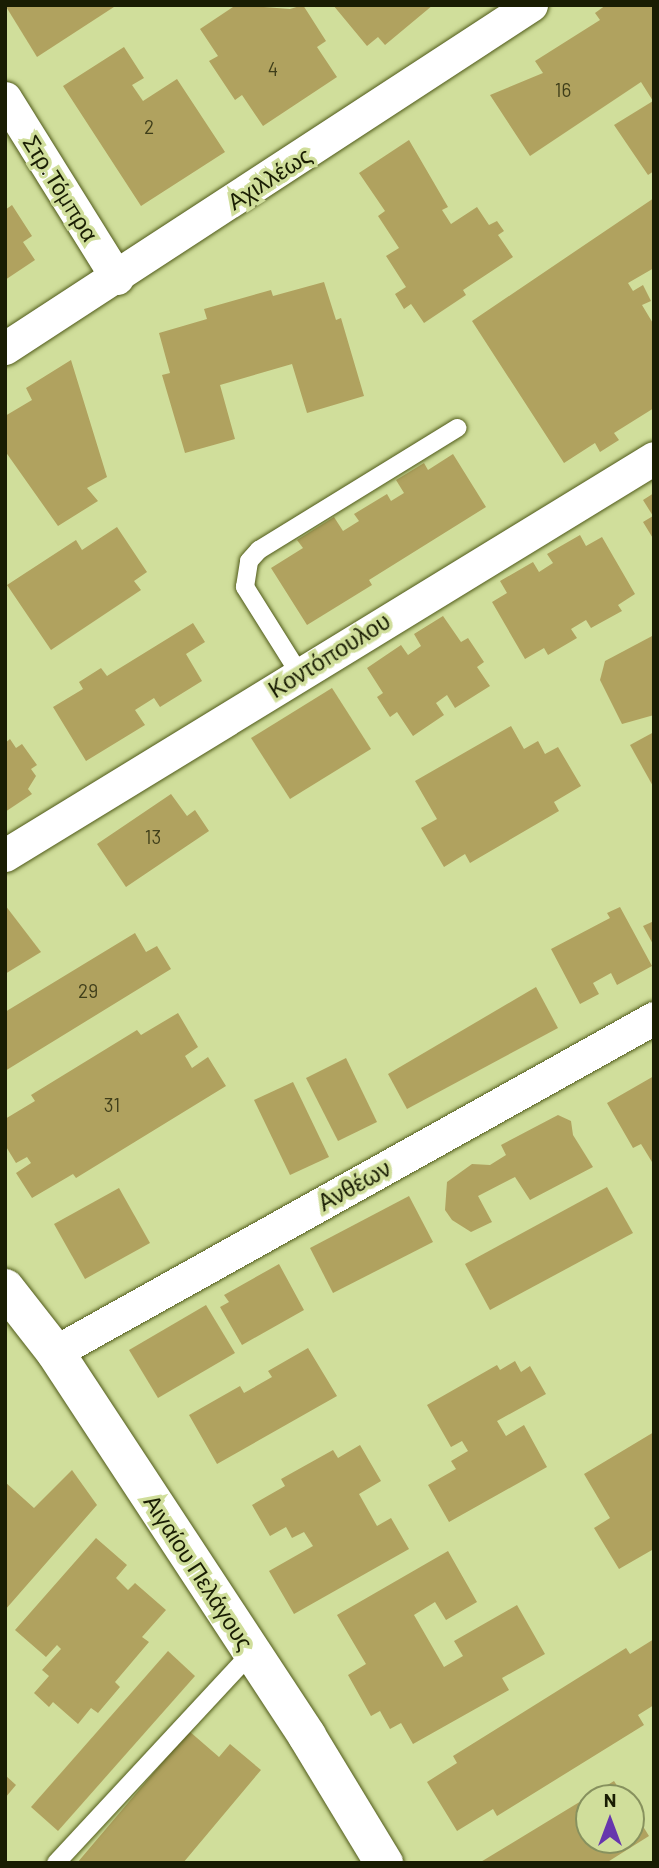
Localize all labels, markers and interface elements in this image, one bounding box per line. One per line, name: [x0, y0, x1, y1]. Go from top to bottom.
house number: 4: [268, 58, 278, 80]
house number: 16: [555, 79, 571, 101]
house number: 2: [144, 116, 154, 138]
street label: Στρ.Τόμπρα: [18, 130, 104, 246]
street label: Αχιλλέως: [222, 141, 316, 215]
street label: Κοντόπουλου: [263, 607, 395, 703]
house number: 13: [145, 826, 161, 848]
house number: 29: [78, 980, 98, 1002]
house number: 31: [104, 1094, 120, 1116]
street label: Ανθέων: [313, 1154, 395, 1216]
street label: Αιγαίου Πελάγους: [139, 1489, 259, 1655]
north arrow: [575, 1784, 645, 1854]
text: N: [604, 1788, 616, 1811]

